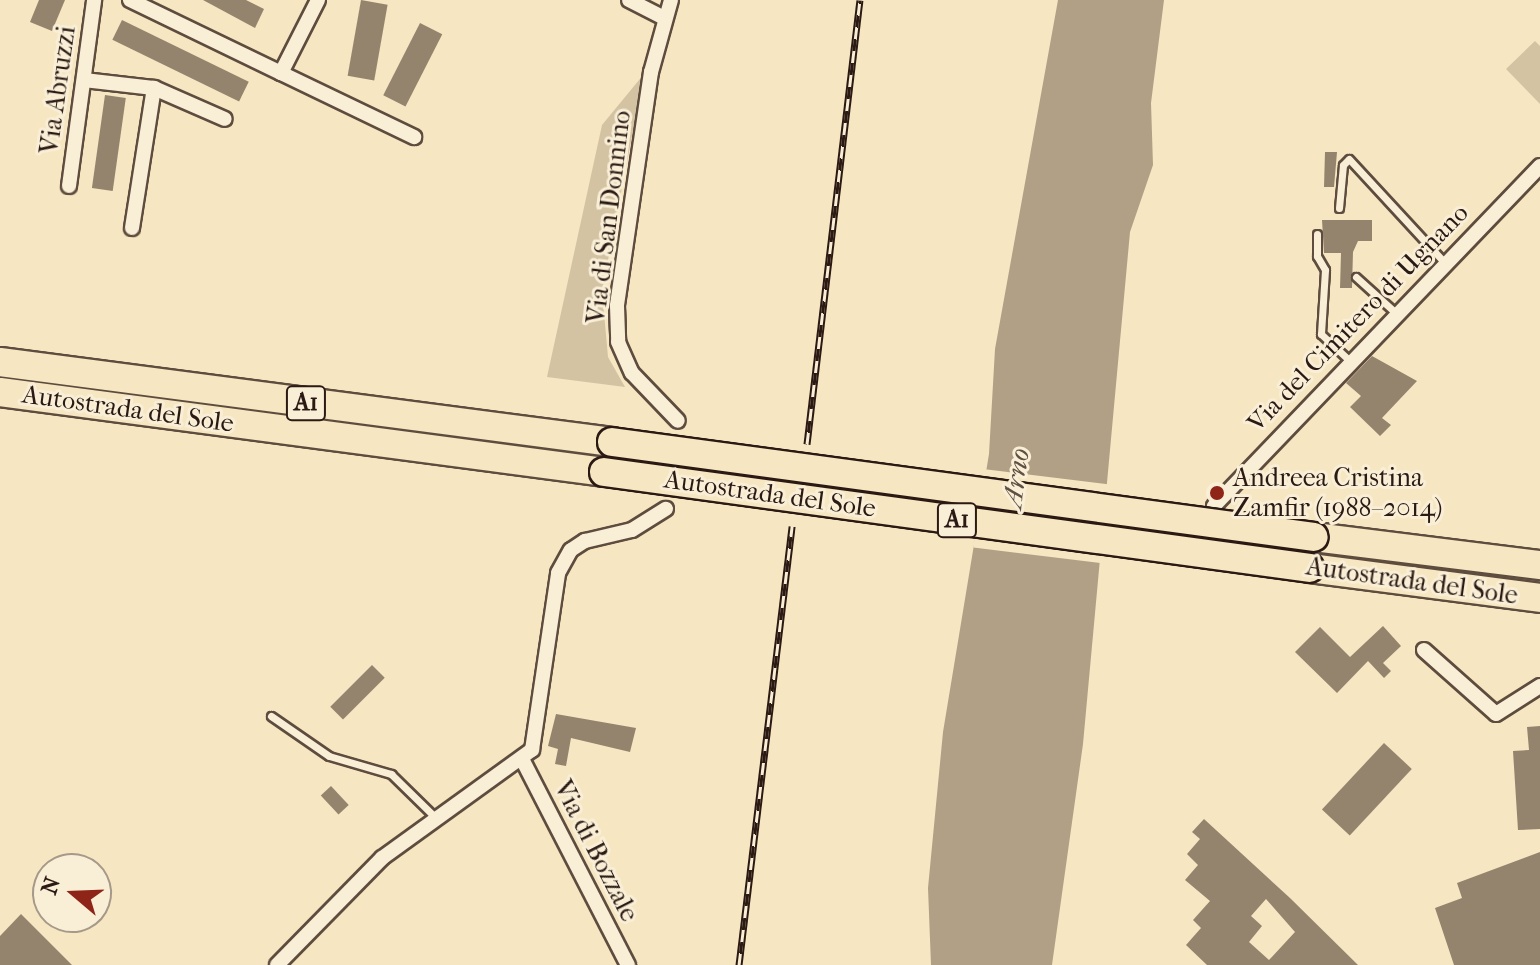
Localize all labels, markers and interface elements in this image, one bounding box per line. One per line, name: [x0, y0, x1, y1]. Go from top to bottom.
street label: Via Abruzzi: [34, 24, 82, 156]
street label: Via di San Donnino: [580, 109, 638, 325]
street label: Via del Cimitero di Ugnano: [1241, 198, 1475, 438]
street label: Autostrada del Sole: [20, 379, 236, 439]
road number: A1: [284, 383, 328, 423]
water label: Arno: [995, 446, 1037, 510]
place label: Andreea Cristina Zamfir (1988–2014): [1233, 462, 1442, 524]
street label: Autostrada del Sole: [662, 464, 878, 524]
marker: Andreea Cristina Zamfir (1988–2014): [1208, 484, 1226, 502]
road number: A1: [935, 500, 979, 540]
street label: Autostrada del Sole: [1304, 551, 1520, 611]
street label: Via di Bozzale: [547, 775, 645, 927]
north arrow: [32, 853, 112, 933]
text: N: [36, 874, 66, 898]

